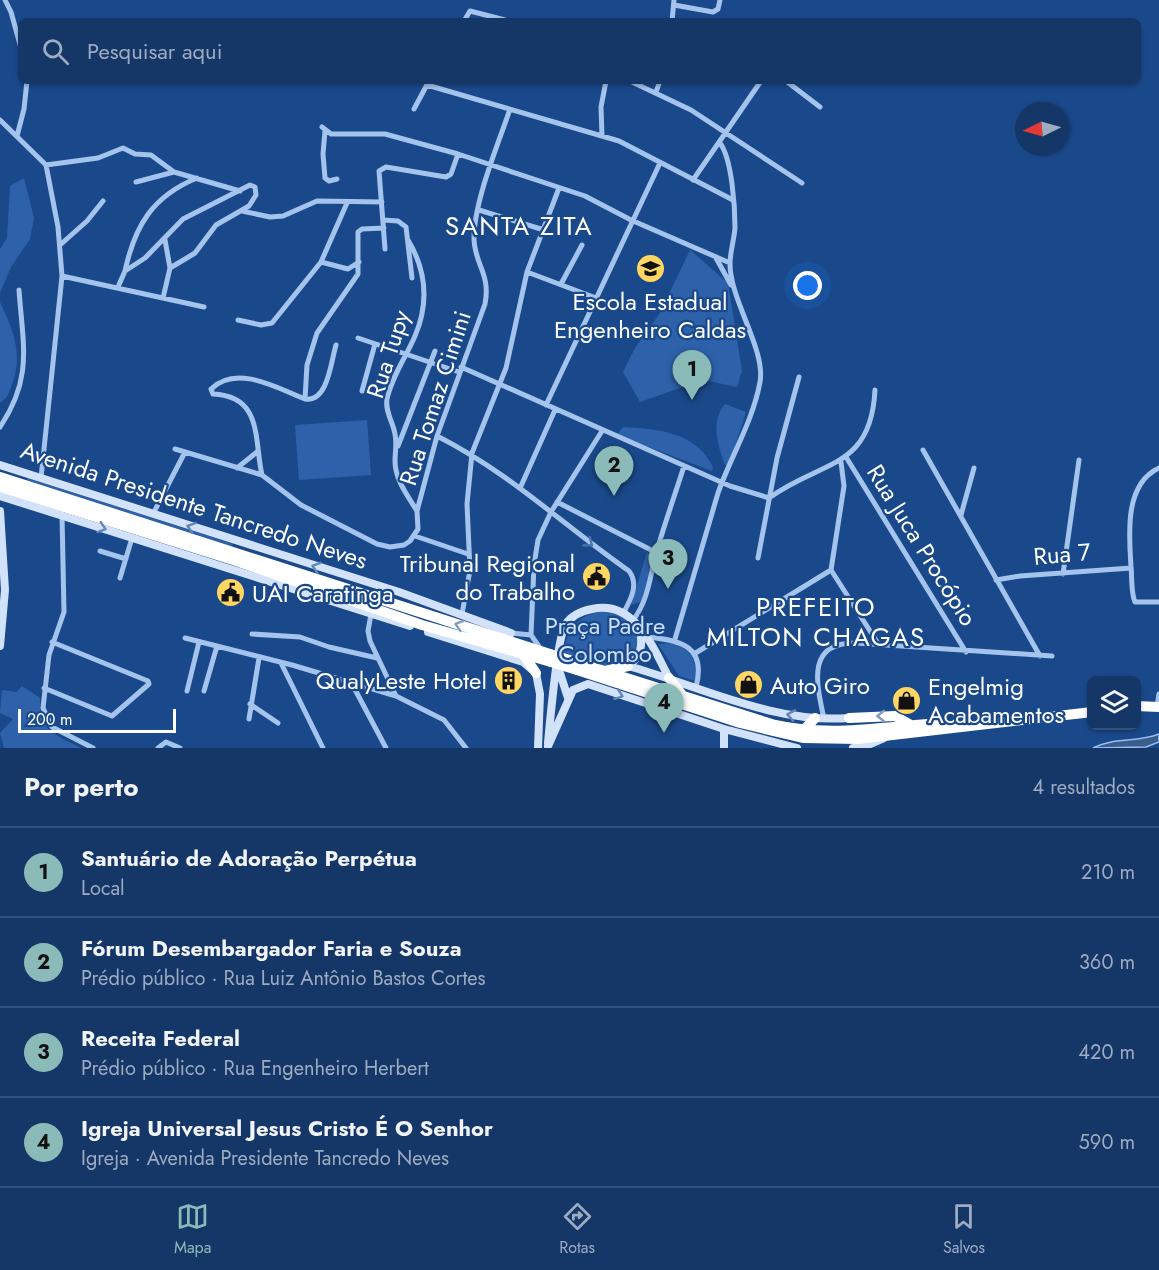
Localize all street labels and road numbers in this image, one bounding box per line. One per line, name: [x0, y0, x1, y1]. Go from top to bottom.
street label: Rua Tupy: [357, 305, 419, 402]
street label: Rua Tomaz Cimini: [390, 306, 480, 490]
street label: Avenida Presidente Tancredo Neves: [16, 432, 372, 578]
street label: Rua Juca Procópio: [858, 457, 986, 633]
street label: Rua 7: [1032, 534, 1093, 574]

